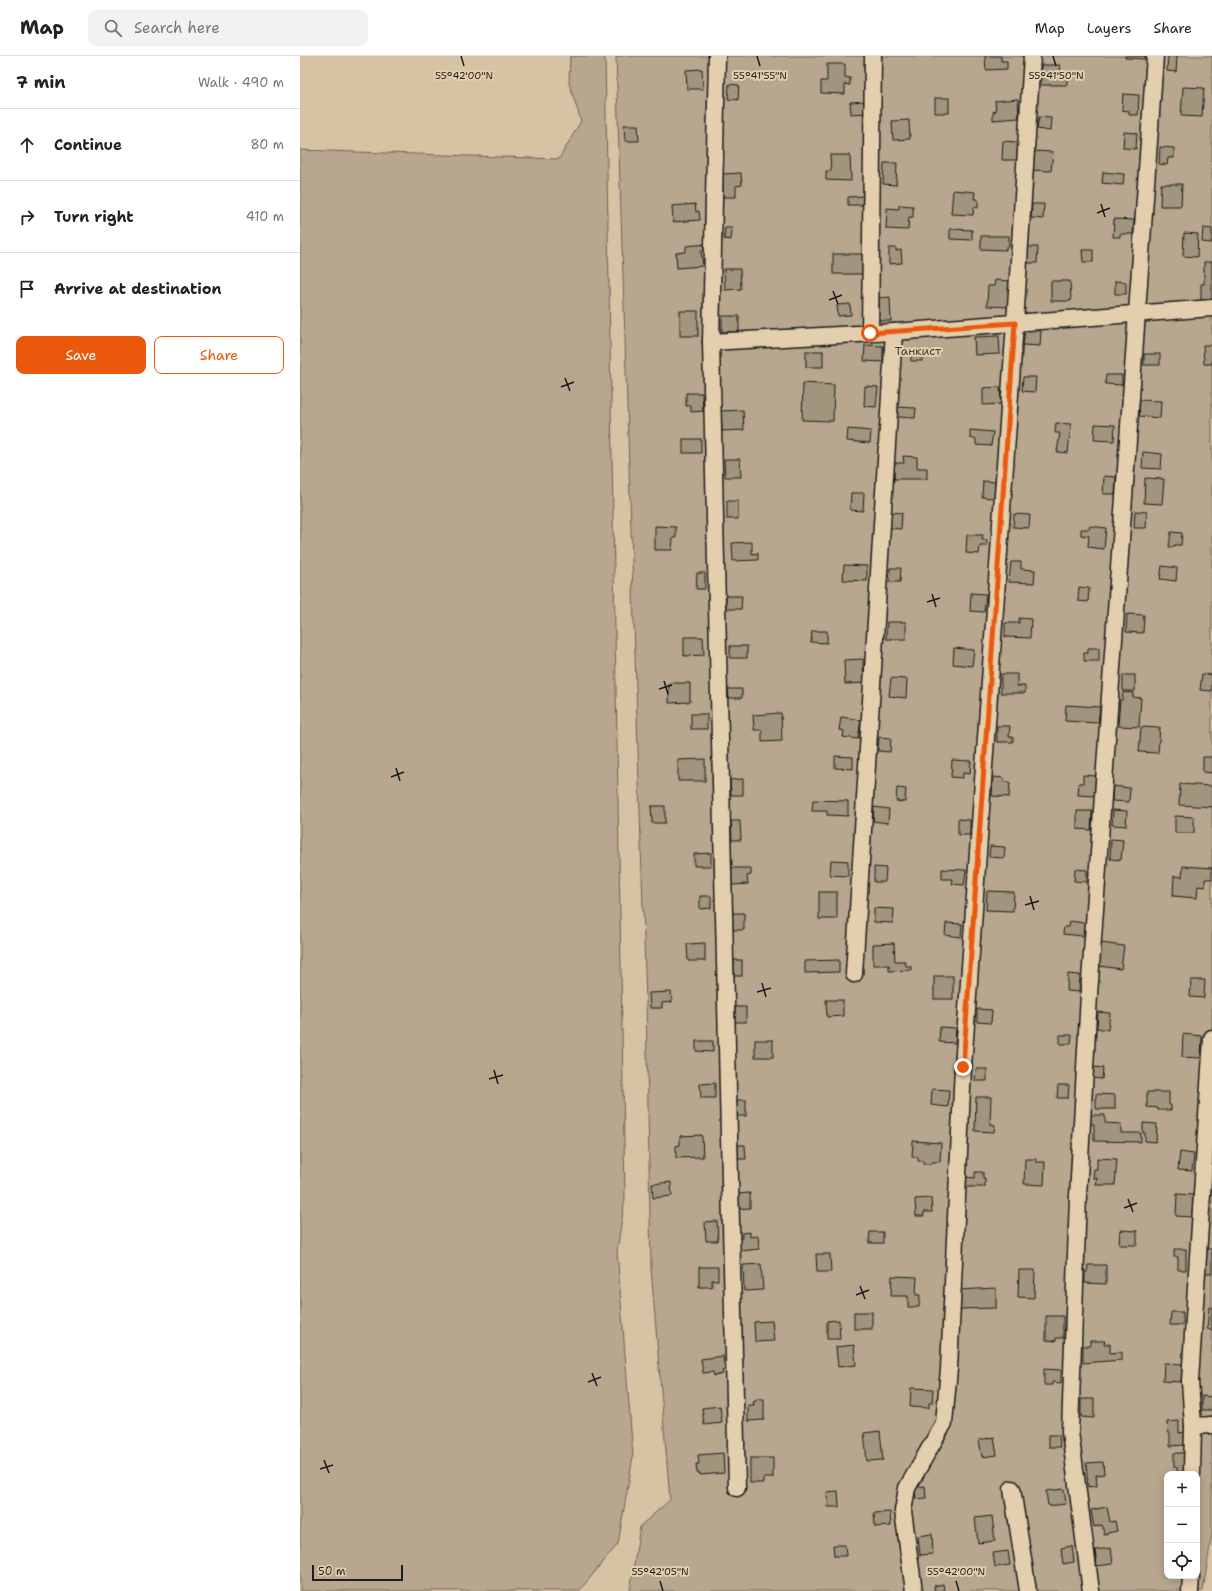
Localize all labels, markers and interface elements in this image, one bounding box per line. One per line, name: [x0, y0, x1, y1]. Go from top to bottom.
search box: [88, 10, 368, 46]
text: Map: [20, 15, 64, 40]
icon: search: [102, 17, 124, 39]
text: Search here: [134, 18, 220, 38]
text: Map: [1035, 19, 1065, 37]
text: Layers: [1087, 19, 1131, 37]
text: Share: [1153, 19, 1192, 37]
text: 55°42'00"N: [435, 69, 493, 82]
text: 55°41'55"N: [733, 69, 787, 82]
text: 55°41'50"N: [1028, 69, 1084, 82]
text: 7 min: [16, 71, 66, 93]
text: Walk · 490 m: [198, 74, 284, 91]
icon: ahead: [16, 134, 38, 156]
text: Continue: [54, 135, 122, 155]
text: 80 m: [250, 136, 284, 153]
icon: right: [16, 206, 38, 228]
text: Turn right: [54, 207, 134, 227]
text: 410 m: [246, 208, 284, 225]
icon: arrive: [16, 278, 38, 300]
text: Arrive at destination: [54, 279, 222, 299]
route start: [861, 324, 879, 342]
button: Save: [16, 336, 146, 374]
button: Share: [154, 336, 284, 374]
park label: Танкист: [895, 343, 942, 359]
route end: [954, 1058, 972, 1076]
map controls: [1164, 1471, 1200, 1579]
button: +: [1164, 1471, 1200, 1507]
button: −: [1164, 1507, 1200, 1543]
button: locate: [1164, 1543, 1200, 1579]
scale bar: [312, 1563, 403, 1582]
text: 50 m: [318, 1564, 346, 1579]
text: 55°42'05"N: [631, 1565, 689, 1578]
text: 55°42'00"N: [927, 1565, 985, 1578]

